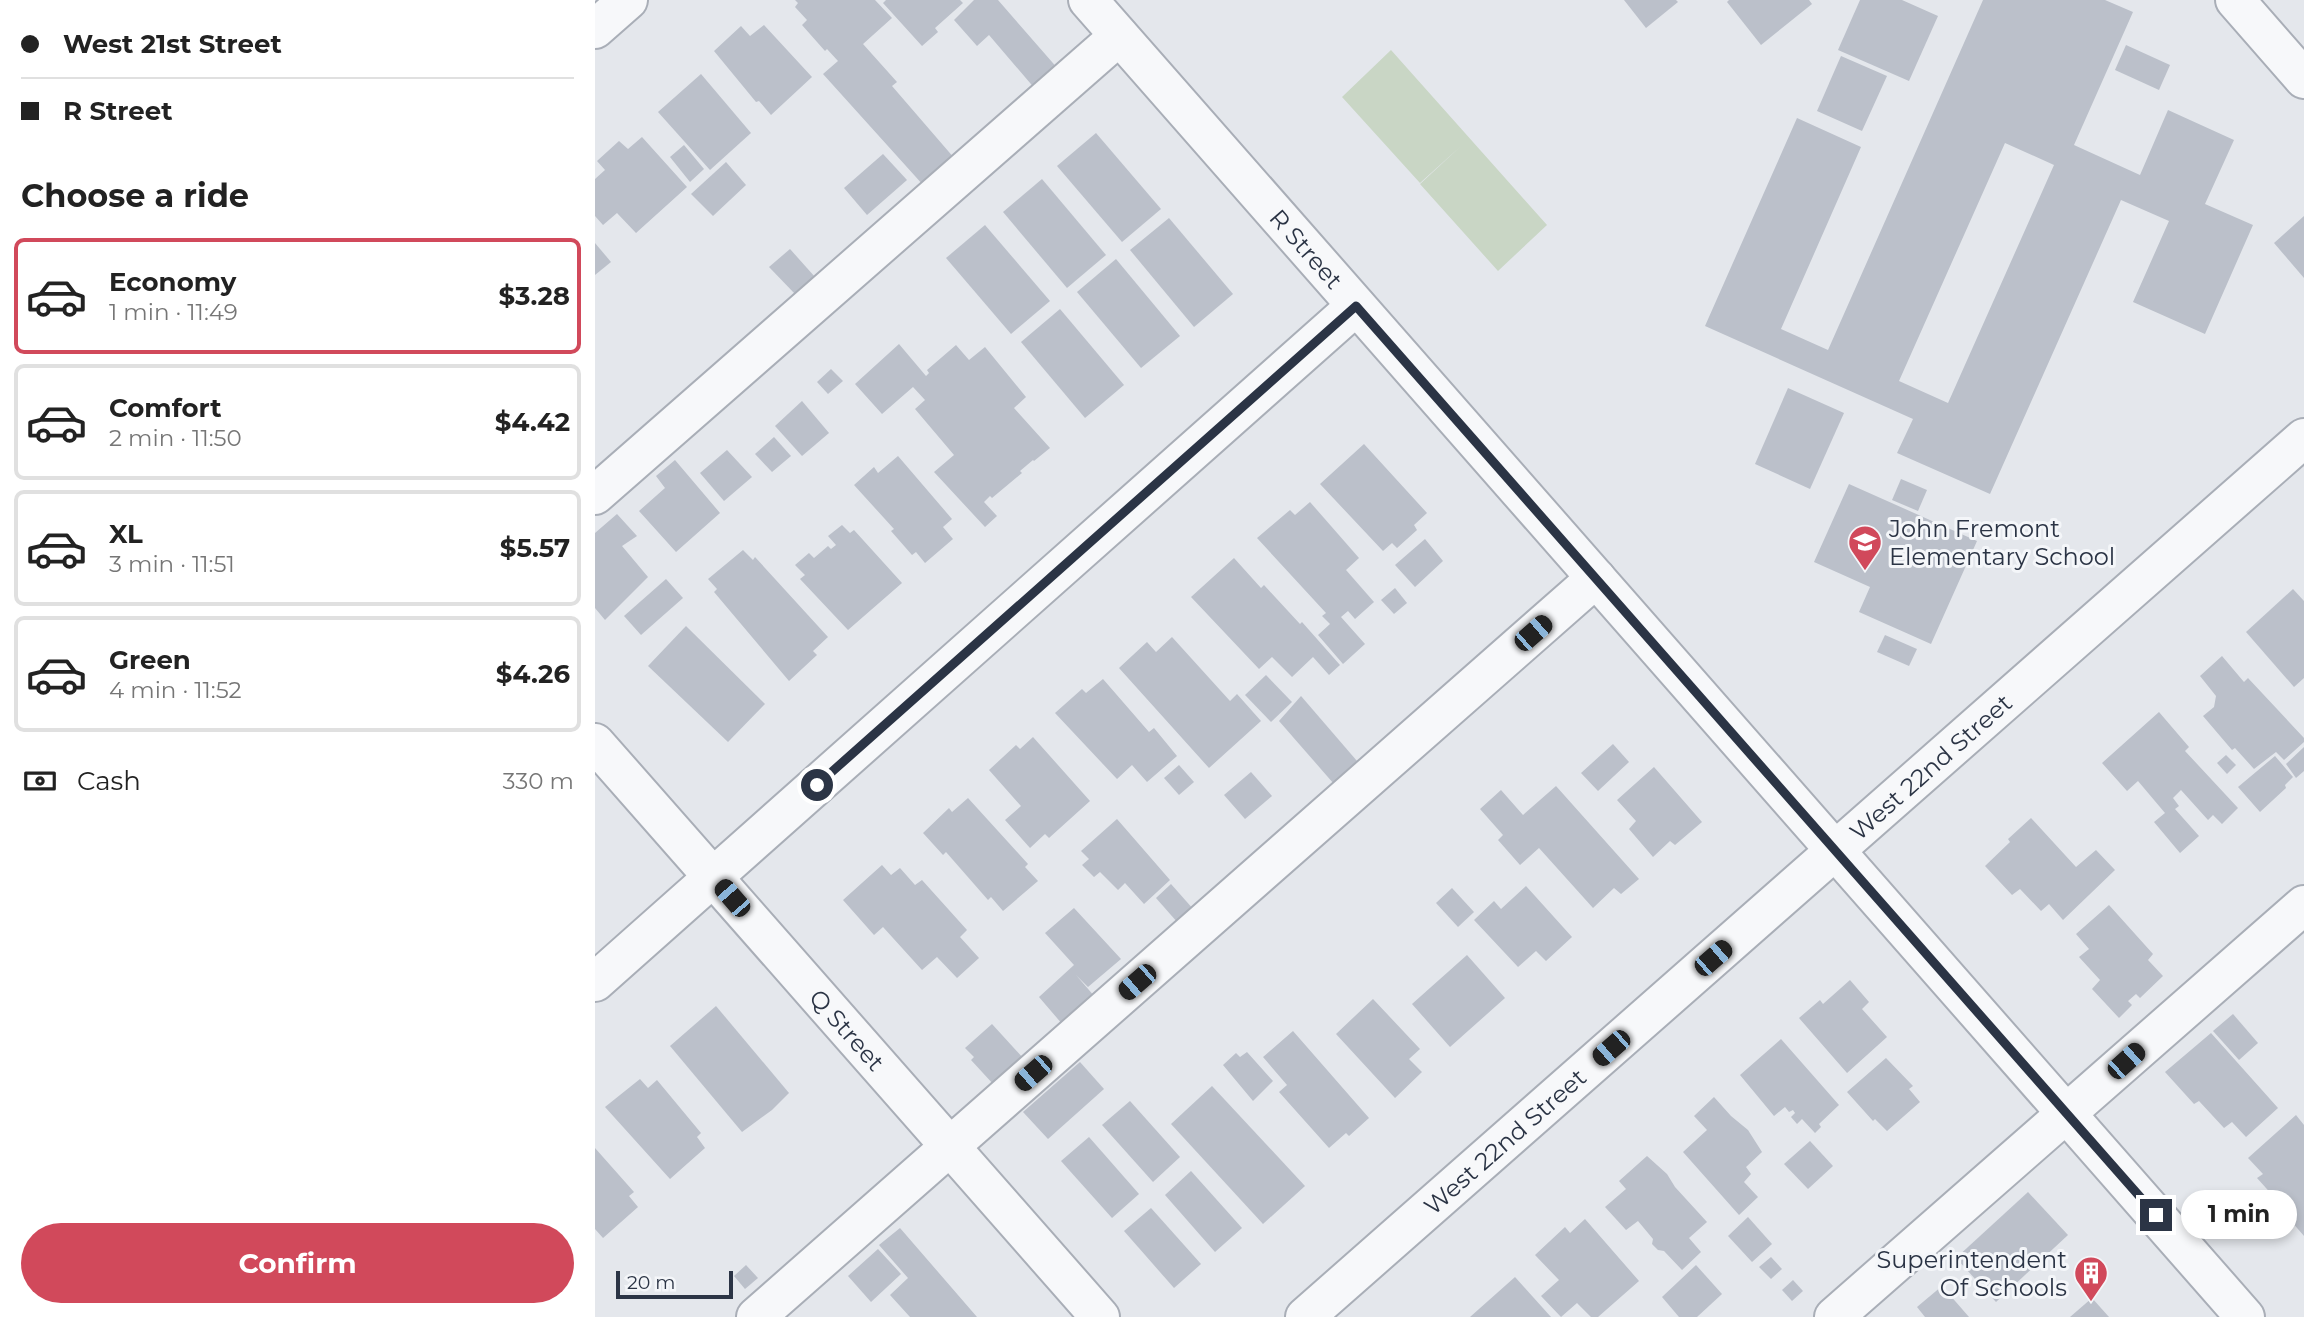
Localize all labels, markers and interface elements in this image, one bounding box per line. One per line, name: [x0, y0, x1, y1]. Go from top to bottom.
text: West 21st Street: [63, 28, 282, 60]
text: R Street: [63, 95, 172, 127]
text: Choose a ride: [21, 176, 249, 215]
street label: R Street: [1264, 203, 1349, 295]
icon: car: [25, 265, 88, 328]
text: Economy: [109, 266, 236, 298]
text: $3.28: [499, 280, 570, 312]
text: 1 min · 11:49: [109, 298, 238, 326]
icon: car: [25, 391, 88, 454]
text: Comfort: [109, 392, 221, 424]
text: $4.42: [495, 406, 570, 438]
text: 2 min · 11:50: [109, 424, 242, 452]
place label: John Fremont Elementary School: [1888, 514, 2115, 571]
icon: car: [25, 517, 88, 580]
text: XL: [109, 518, 143, 550]
school or university icon: John Fremont Elementary School: [1846, 523, 1884, 572]
text: $5.57: [500, 532, 570, 564]
text: 3 min · 11:51: [109, 550, 235, 578]
car: [1511, 611, 1556, 655]
icon: car: [25, 643, 88, 706]
text: Green: [109, 644, 191, 676]
text: $4.26: [496, 658, 570, 690]
text: 4 min · 11:52: [109, 676, 242, 704]
street label: West 22nd Street: [1843, 688, 2018, 846]
icon: cash: [21, 762, 59, 800]
text: Cash: [77, 765, 141, 797]
text: 330 m: [503, 767, 574, 795]
route start: [801, 769, 833, 801]
car: [711, 875, 754, 921]
car: [1691, 936, 1736, 980]
car: [1115, 960, 1160, 1004]
street label: Q Street: [804, 983, 891, 1077]
car: [1589, 1026, 1634, 1070]
car: [2104, 1039, 2149, 1083]
car: [1011, 1051, 1056, 1095]
street label: West 22nd Street: [1418, 1062, 1592, 1220]
callout: 1 min: [2181, 1190, 2296, 1240]
route end: [2140, 1199, 2172, 1231]
text: 1 min: [2208, 1200, 2270, 1228]
button: Confirm: [21, 1223, 574, 1303]
place label: Superintendent Of Schools: [1876, 1245, 2067, 1302]
building icon: Superintendent Of Schools: [2072, 1254, 2110, 1303]
scale bar: [616, 1268, 733, 1300]
text: 20 m: [627, 1271, 675, 1294]

